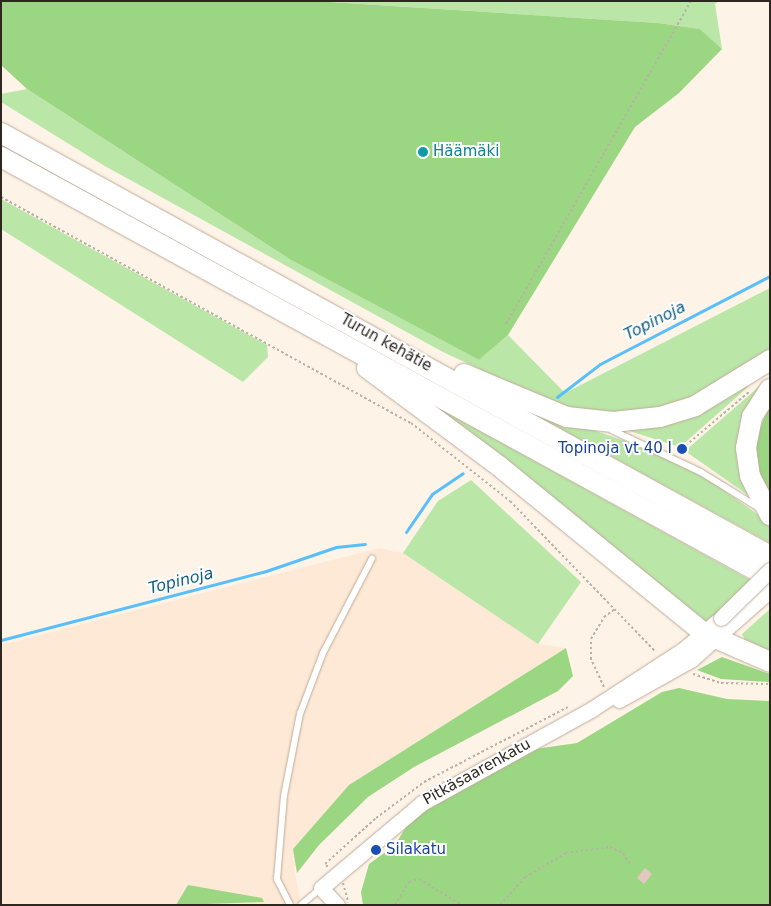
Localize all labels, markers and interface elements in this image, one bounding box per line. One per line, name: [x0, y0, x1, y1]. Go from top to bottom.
place label: Häämäki: [433, 143, 499, 161]
marker: Häämäki: [417, 146, 429, 158]
water label: Topinoja: [621, 297, 689, 345]
street label: Turun kehätie: [337, 310, 435, 376]
place label: Topinoja vt 40 I: [558, 440, 672, 458]
marker: Topinoja vt 40 I: [676, 443, 688, 455]
water label: Topinoja: [146, 564, 216, 598]
street label: Pitkäsaarenkatu: [420, 735, 534, 809]
place label: Silakatu: [386, 841, 446, 859]
marker: Silakatu: [370, 844, 382, 856]

